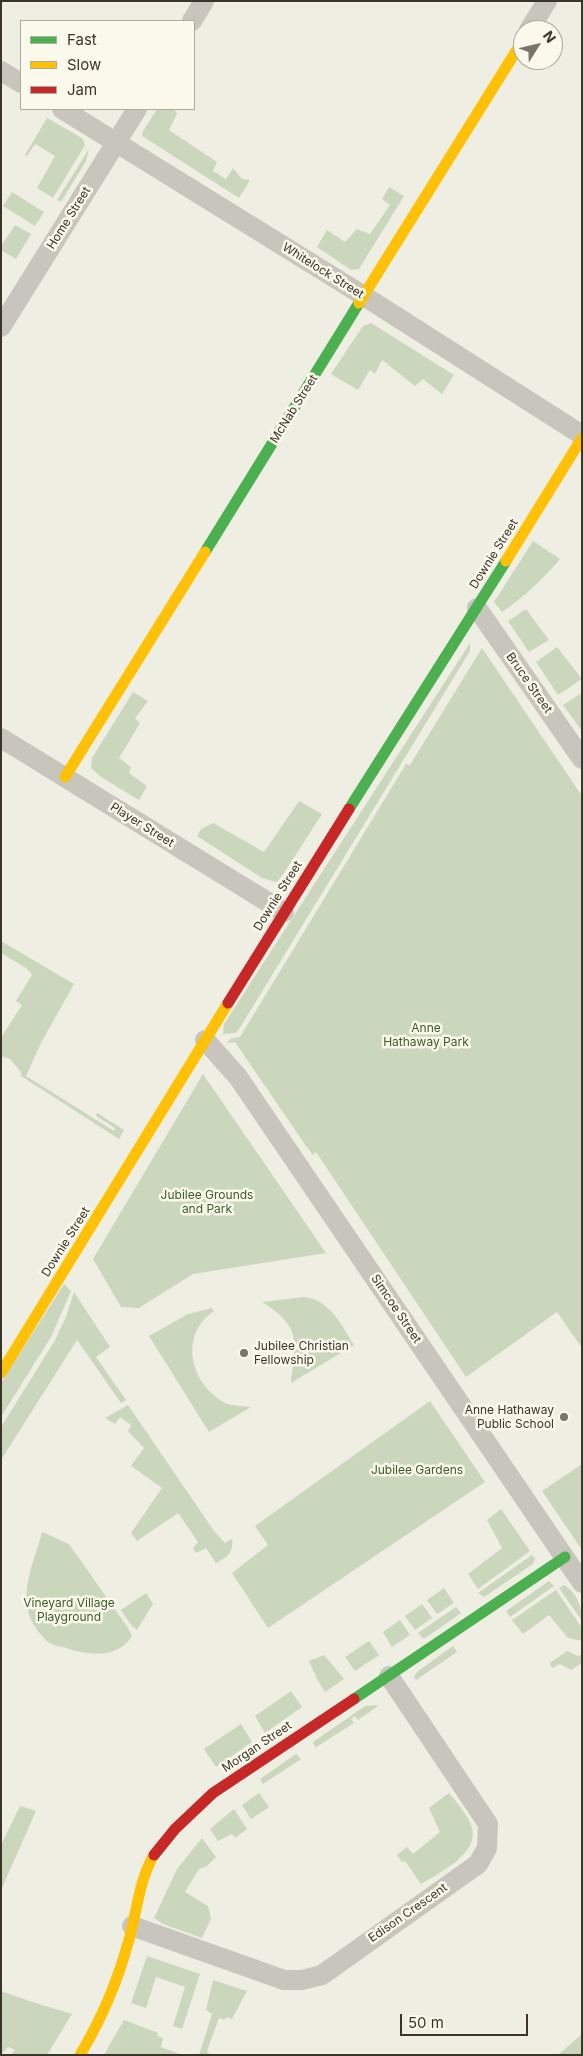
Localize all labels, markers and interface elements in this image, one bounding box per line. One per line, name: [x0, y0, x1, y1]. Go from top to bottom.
legend: [20, 20, 195, 110]
north arrow: [513, 20, 563, 70]
text: N: [540, 27, 560, 46]
text: Fast: [67, 30, 97, 49]
text: Slow: [67, 55, 101, 74]
text: Jam: [67, 80, 97, 99]
street label: Home Street: [44, 184, 94, 252]
street label: Whitelock Street: [280, 240, 366, 302]
street label: McNab Street: [267, 372, 321, 446]
street label: Downie Street: [467, 516, 521, 592]
street label: Bruce Street: [503, 650, 555, 716]
street label: Player Street: [107, 800, 177, 850]
street label: Downie Street: [251, 858, 305, 934]
park label: Anne Hathaway Park: [383, 1021, 469, 1049]
park label: Jubilee Grounds and Park: [161, 1188, 253, 1216]
street label: Downie Street: [39, 1204, 93, 1280]
street label: Simcoe Street: [368, 1272, 424, 1346]
place label: Jubilee Christian Fellowship: [254, 1339, 349, 1367]
marker: Jubilee Christian Fellowship: [238, 1347, 250, 1359]
place label: Anne Hathaway Public School: [465, 1403, 554, 1431]
marker: Anne Hathaway Public School: [558, 1411, 570, 1423]
park label: Jubilee Gardens: [371, 1463, 463, 1477]
park label: Vineyard Village Playground: [23, 1596, 115, 1624]
street label: Morgan Street: [219, 1718, 295, 1776]
street label: Edison Crescent: [366, 1881, 450, 1945]
scale bar: [403, 2004, 530, 2036]
text: 50 m: [408, 2013, 444, 2032]

